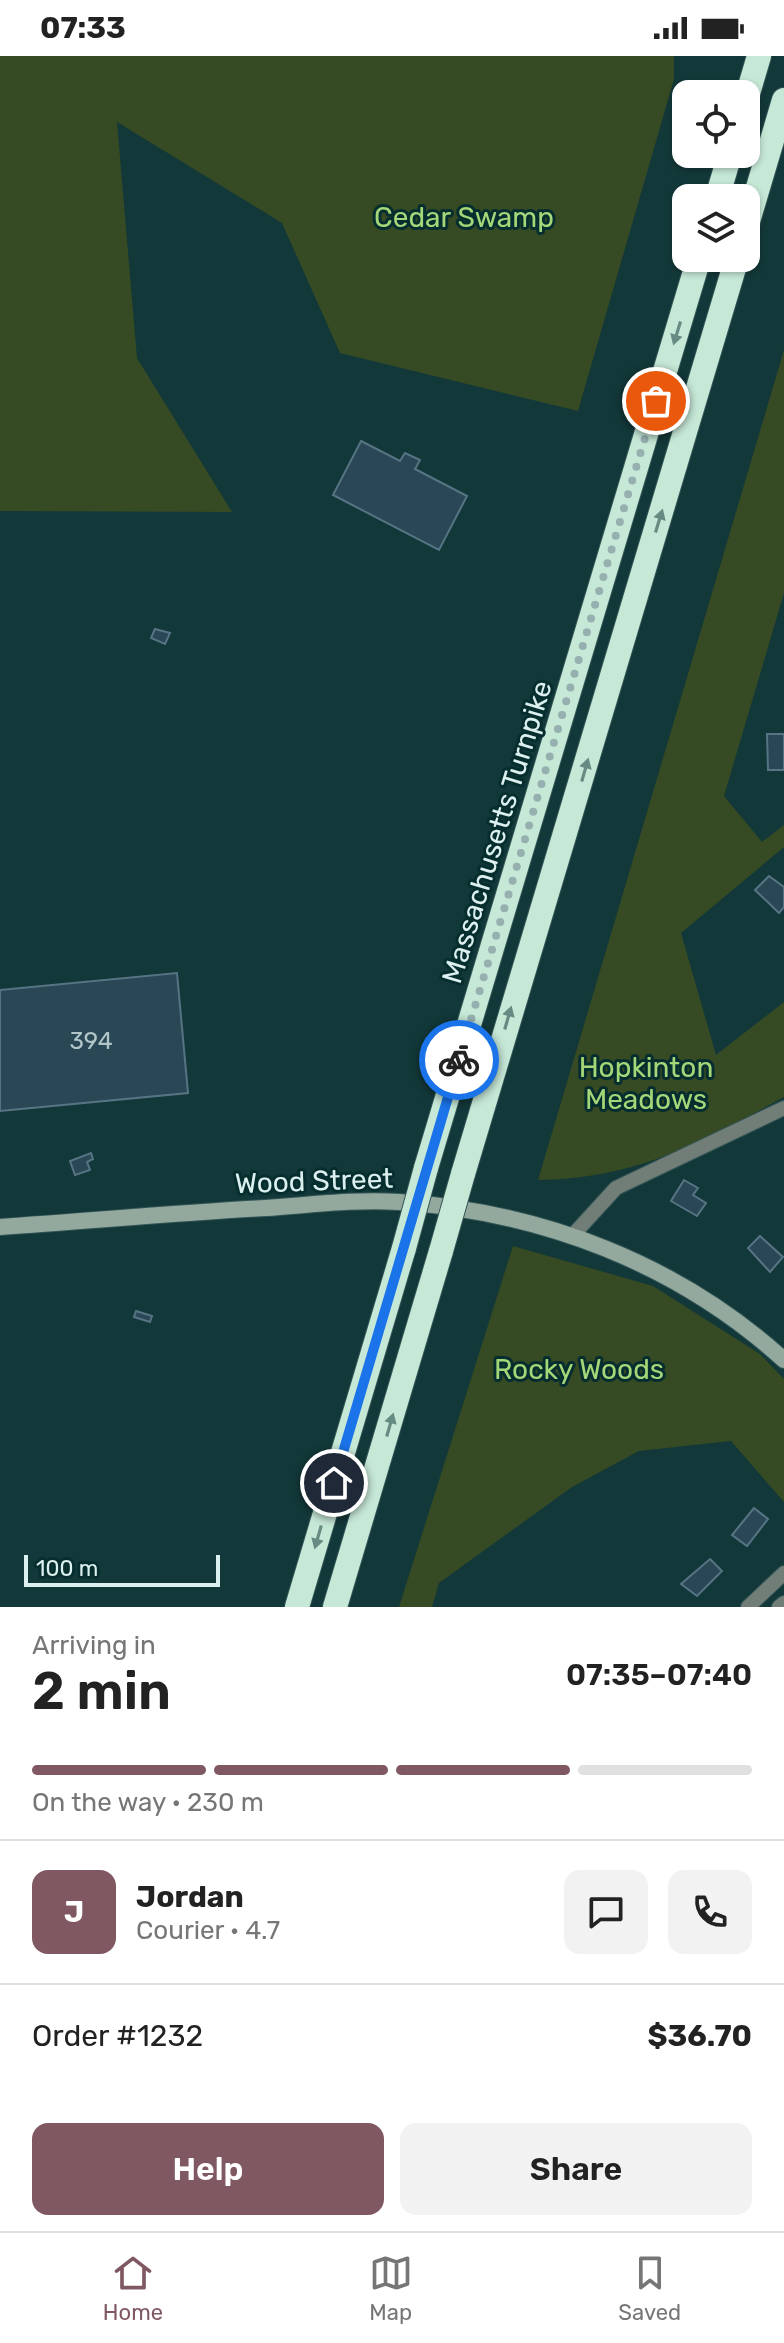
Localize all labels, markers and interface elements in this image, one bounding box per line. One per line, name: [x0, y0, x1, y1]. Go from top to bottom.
text: 07:33: [40, 10, 126, 46]
map controls: [672, 80, 760, 272]
button: locate: [672, 80, 760, 168]
button: layers: [672, 184, 760, 272]
park label: Cedar Swamp: [374, 201, 554, 234]
one-way arrow: [670, 321, 683, 345]
pin: [622, 367, 690, 435]
icon: bag: [634, 379, 678, 423]
one-way arrow: [653, 508, 666, 532]
street label: Massachusetts Turnpike: [435, 677, 559, 987]
one-way arrow: [579, 757, 592, 781]
one-way arrow: [502, 1006, 515, 1030]
courier: [419, 1020, 499, 1100]
house number: 394: [69, 1027, 113, 1055]
icon: bike: [437, 1038, 481, 1082]
park label: Hopkinton Meadows: [579, 1051, 713, 1116]
street label: Wood Street: [234, 1162, 394, 1200]
park label: Rocky Woods: [494, 1353, 664, 1386]
one-way arrow: [384, 1413, 397, 1437]
pin: [300, 1449, 368, 1517]
icon: home: [312, 1461, 356, 1505]
one-way arrow: [311, 1525, 324, 1549]
scale bar: [24, 1551, 220, 1587]
text: 100 m: [36, 1555, 98, 1582]
text: Arriving in: [32, 1630, 156, 1661]
text: 07:35–07:40: [566, 1657, 752, 1693]
text: 2 min: [32, 1660, 171, 1722]
text: On the way · 230 m: [32, 1787, 264, 1818]
button: chat: [564, 1870, 648, 1954]
button: phone: [668, 1870, 752, 1954]
text: Jordan: [136, 1879, 244, 1915]
text: J: [64, 1894, 84, 1930]
text: Courier · 4.7: [136, 1915, 280, 1946]
text: Order #1232: [32, 2018, 203, 2054]
text: $36.70: [647, 2018, 752, 2054]
button: Help: [32, 2123, 384, 2215]
button: Share: [400, 2123, 752, 2215]
tab: Home: [103, 2251, 163, 2326]
tab: Map: [369, 2251, 413, 2326]
tab: Saved: [618, 2251, 681, 2326]

